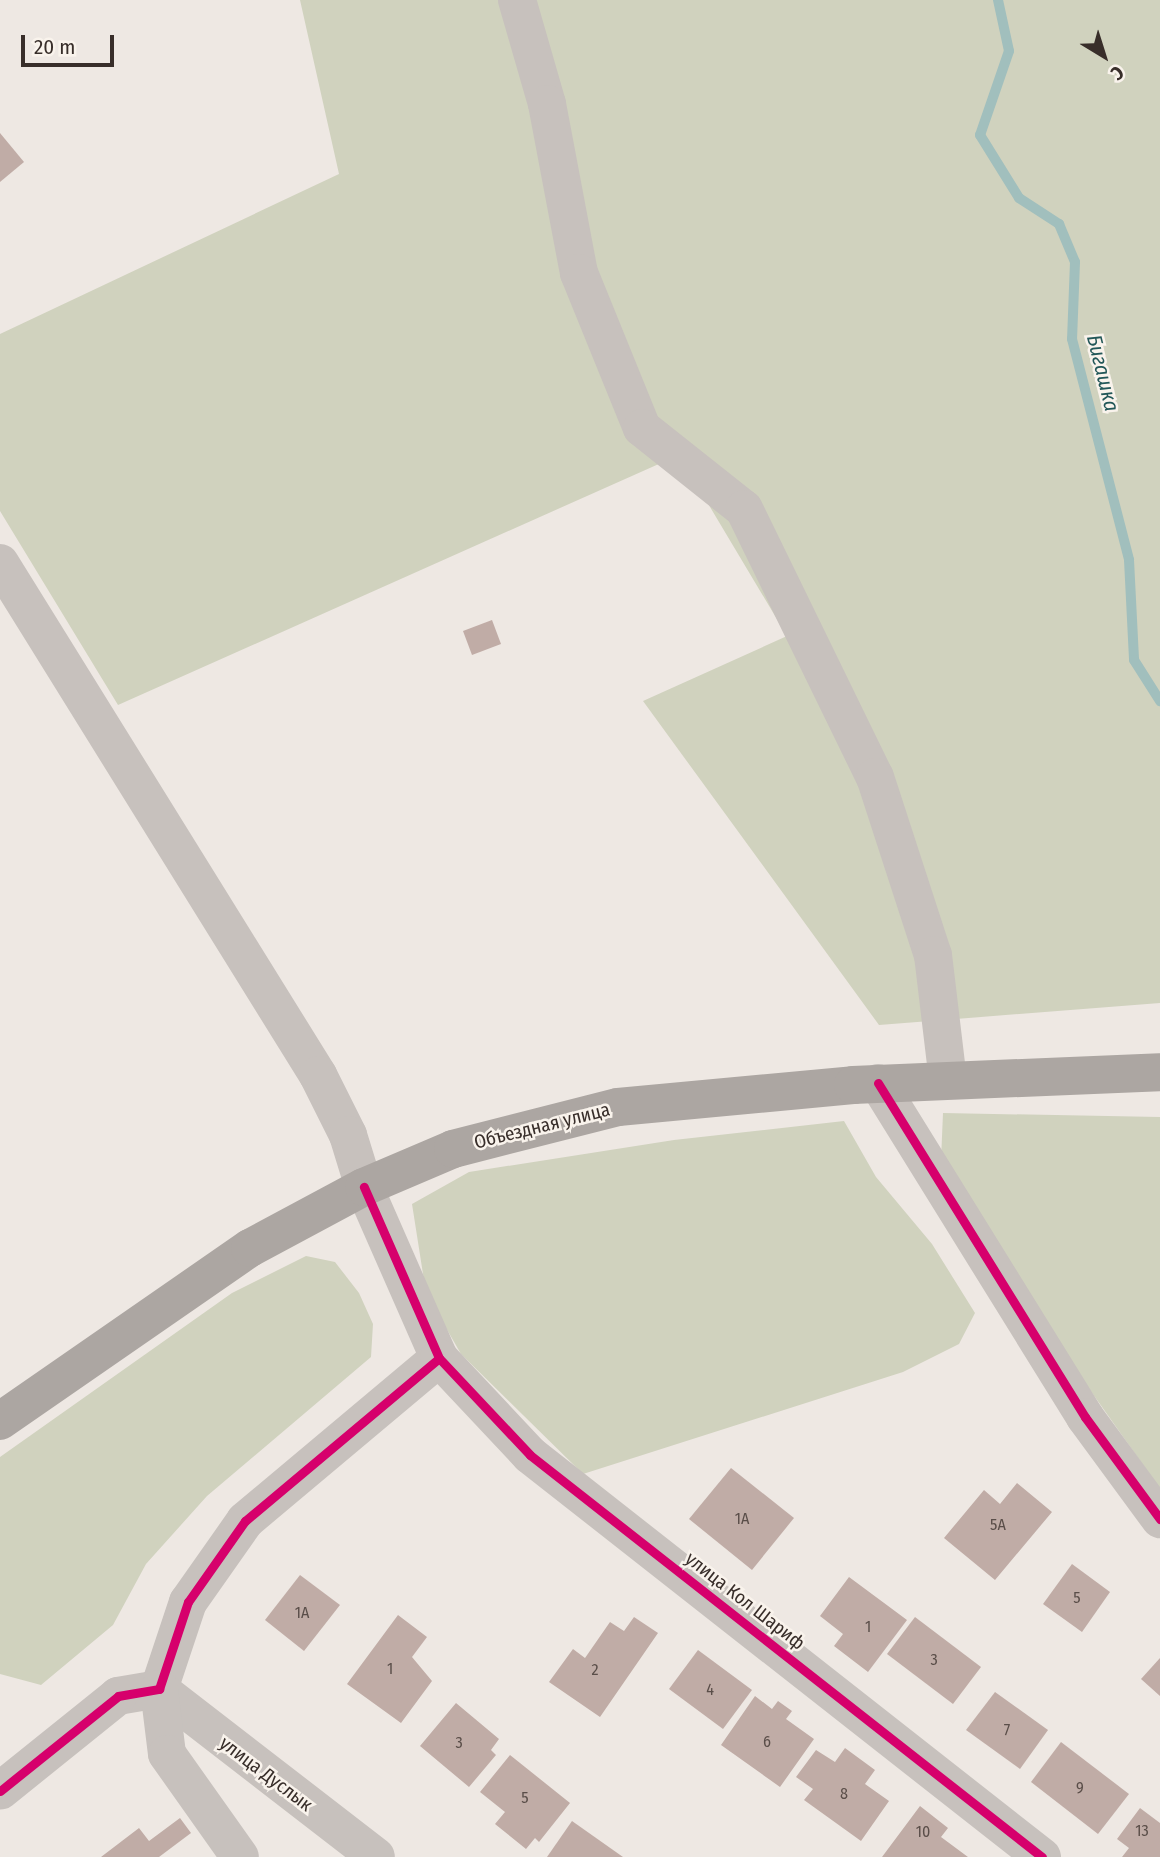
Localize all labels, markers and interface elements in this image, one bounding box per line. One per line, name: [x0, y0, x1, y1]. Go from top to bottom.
scale bar: [24, 21, 117, 65]
north arrow: [1069, 21, 1139, 91]
text: 20 m: [34, 34, 75, 60]
text: С: [1106, 61, 1128, 85]
water label: Бигашка: [1081, 332, 1125, 414]
street label: Объездная улица: [472, 1098, 612, 1154]
house number: 1А: [735, 1509, 749, 1529]
house number: 5А: [990, 1515, 1006, 1535]
street label: улица Кол Шариф: [681, 1547, 809, 1655]
house number: 5: [1073, 1588, 1081, 1608]
house number: 1А: [295, 1603, 309, 1623]
house number: 1: [865, 1617, 871, 1637]
house number: 3: [930, 1650, 938, 1670]
house number: 1: [387, 1659, 393, 1679]
house number: 2: [591, 1660, 599, 1680]
house number: 4: [706, 1680, 714, 1700]
house number: 7: [1004, 1720, 1010, 1740]
street label: улица Дуслык: [215, 1732, 317, 1816]
house number: 6: [763, 1732, 771, 1752]
house number: 3: [455, 1733, 463, 1753]
house number: 9: [1076, 1778, 1084, 1798]
house number: 8: [840, 1784, 848, 1804]
house number: 5: [521, 1788, 529, 1808]
house number: 13: [1135, 1821, 1149, 1841]
house number: 10: [916, 1822, 930, 1842]

